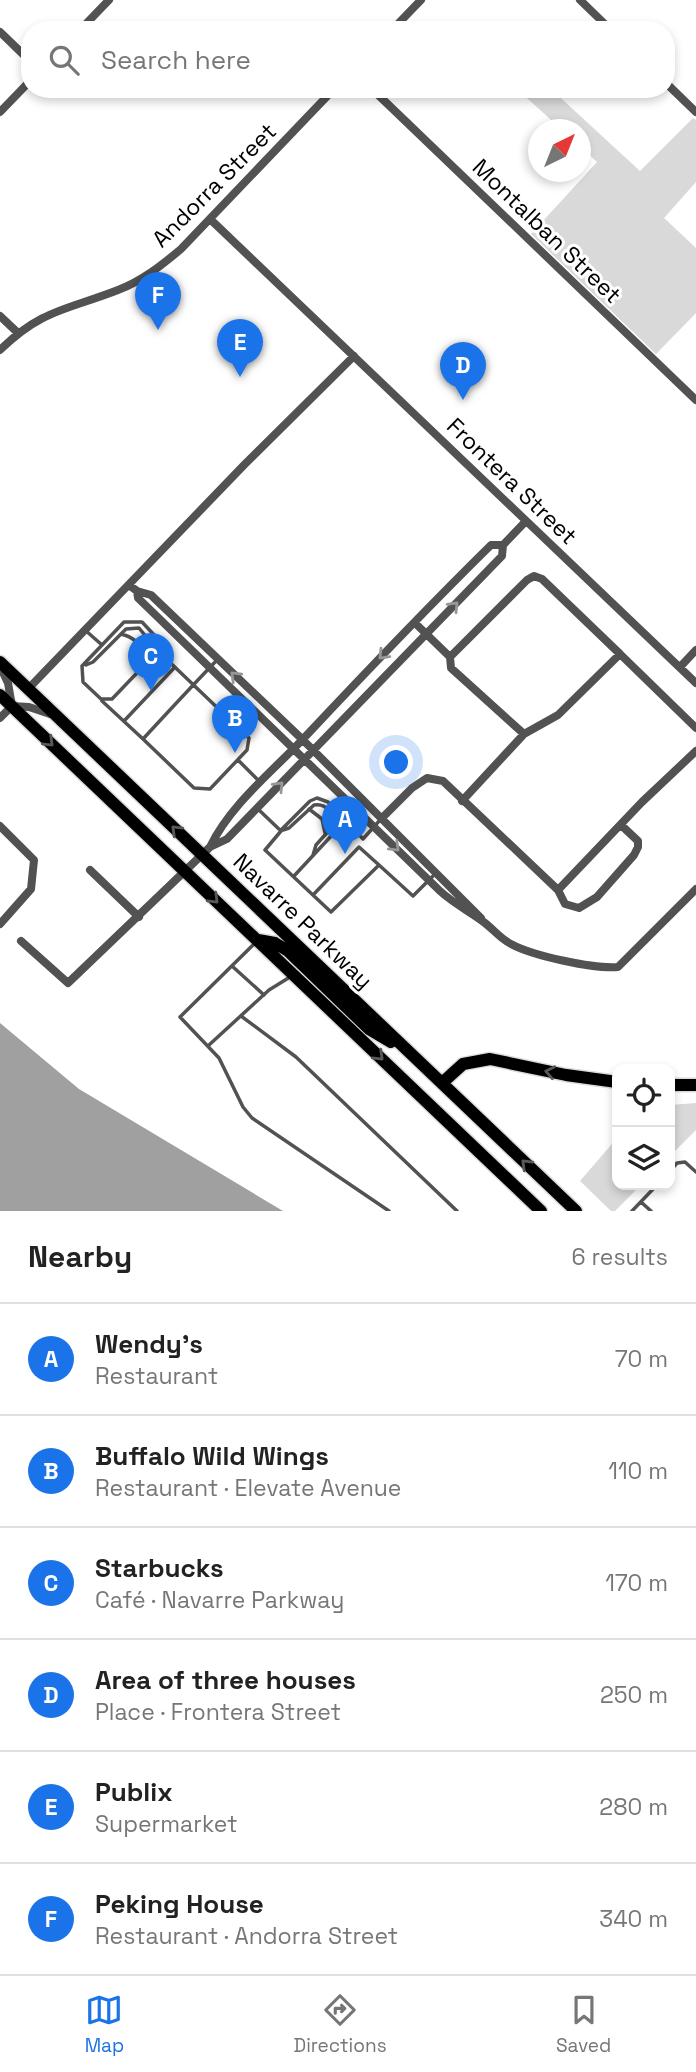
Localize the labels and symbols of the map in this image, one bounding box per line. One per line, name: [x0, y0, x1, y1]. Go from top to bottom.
street label: Andorra Street: [145, 116, 283, 254]
north arrow: [528, 119, 591, 182]
street label: Montalban Street: [466, 152, 628, 310]
pin: F: [135, 272, 181, 330]
pin: E: [217, 319, 263, 377]
pin: D: [440, 342, 486, 400]
street label: Frontera Street: [440, 411, 584, 551]
one-way arrow: [446, 601, 459, 614]
pin: C: [128, 633, 174, 691]
one-way arrow: [379, 647, 392, 660]
one-way arrow: [231, 671, 244, 684]
pin: B: [212, 695, 258, 753]
one-way arrow: [41, 733, 54, 746]
your location: [379, 745, 413, 779]
one-way arrow: [270, 782, 283, 795]
pin: A: [322, 796, 368, 854]
one-way arrow: [171, 825, 184, 838]
one-way arrow: [387, 839, 400, 852]
street label: Navarre Parkway: [227, 847, 379, 995]
one-way arrow: [206, 890, 219, 903]
one-way arrow: [370, 1047, 383, 1060]
one-way arrow: [544, 1066, 556, 1081]
one-way arrow: [522, 1160, 535, 1172]

